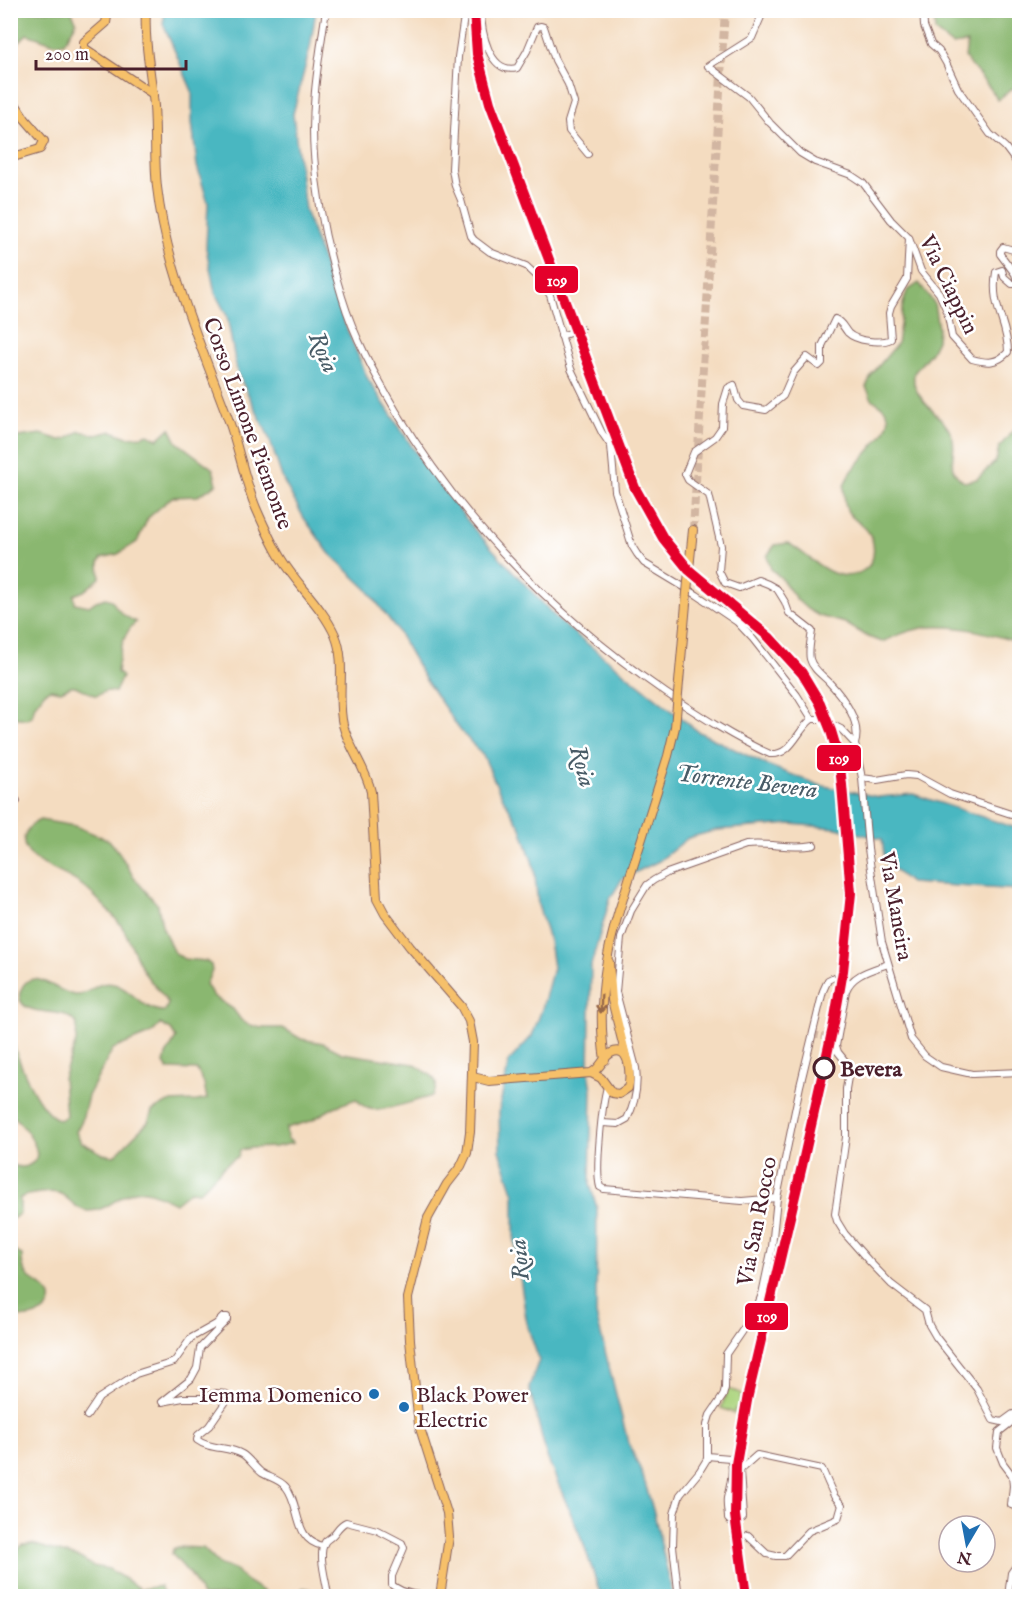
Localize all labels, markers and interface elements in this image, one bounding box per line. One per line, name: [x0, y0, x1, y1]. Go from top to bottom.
scale bar: [36, 33, 186, 71]
text: 200 m: [45, 44, 89, 67]
street label: Via Ciappin: [912, 230, 984, 339]
line badge: 109: [534, 265, 579, 294]
text: 109: [547, 272, 567, 292]
street label: Corso Limone Piemonte: [196, 314, 298, 533]
water label: Roia: [300, 327, 345, 378]
water label: Roia: [561, 742, 602, 791]
line badge: 109: [816, 744, 862, 772]
text: 109: [829, 750, 849, 770]
water label: Torrente Bevera: [674, 758, 819, 807]
street label: Via Maneira: [872, 849, 918, 963]
one-way arrow: [595, 993, 607, 1013]
place label: Bevera: [840, 1056, 902, 1084]
marker: Bevera: [813, 1057, 835, 1079]
street label: Via San Rocco: [732, 1154, 784, 1289]
water label: Roia: [503, 1238, 538, 1282]
line badge: 109: [744, 1302, 789, 1331]
text: 109: [757, 1308, 777, 1328]
place label: Iemma Domenico: [199, 1382, 362, 1410]
place label: Black Power Electric: [416, 1382, 529, 1435]
marker: Iemma Domenico: [367, 1387, 381, 1401]
marker: Black Power Electric: [397, 1400, 411, 1414]
north arrow: [937, 1514, 997, 1574]
text: N: [956, 1546, 974, 1568]

